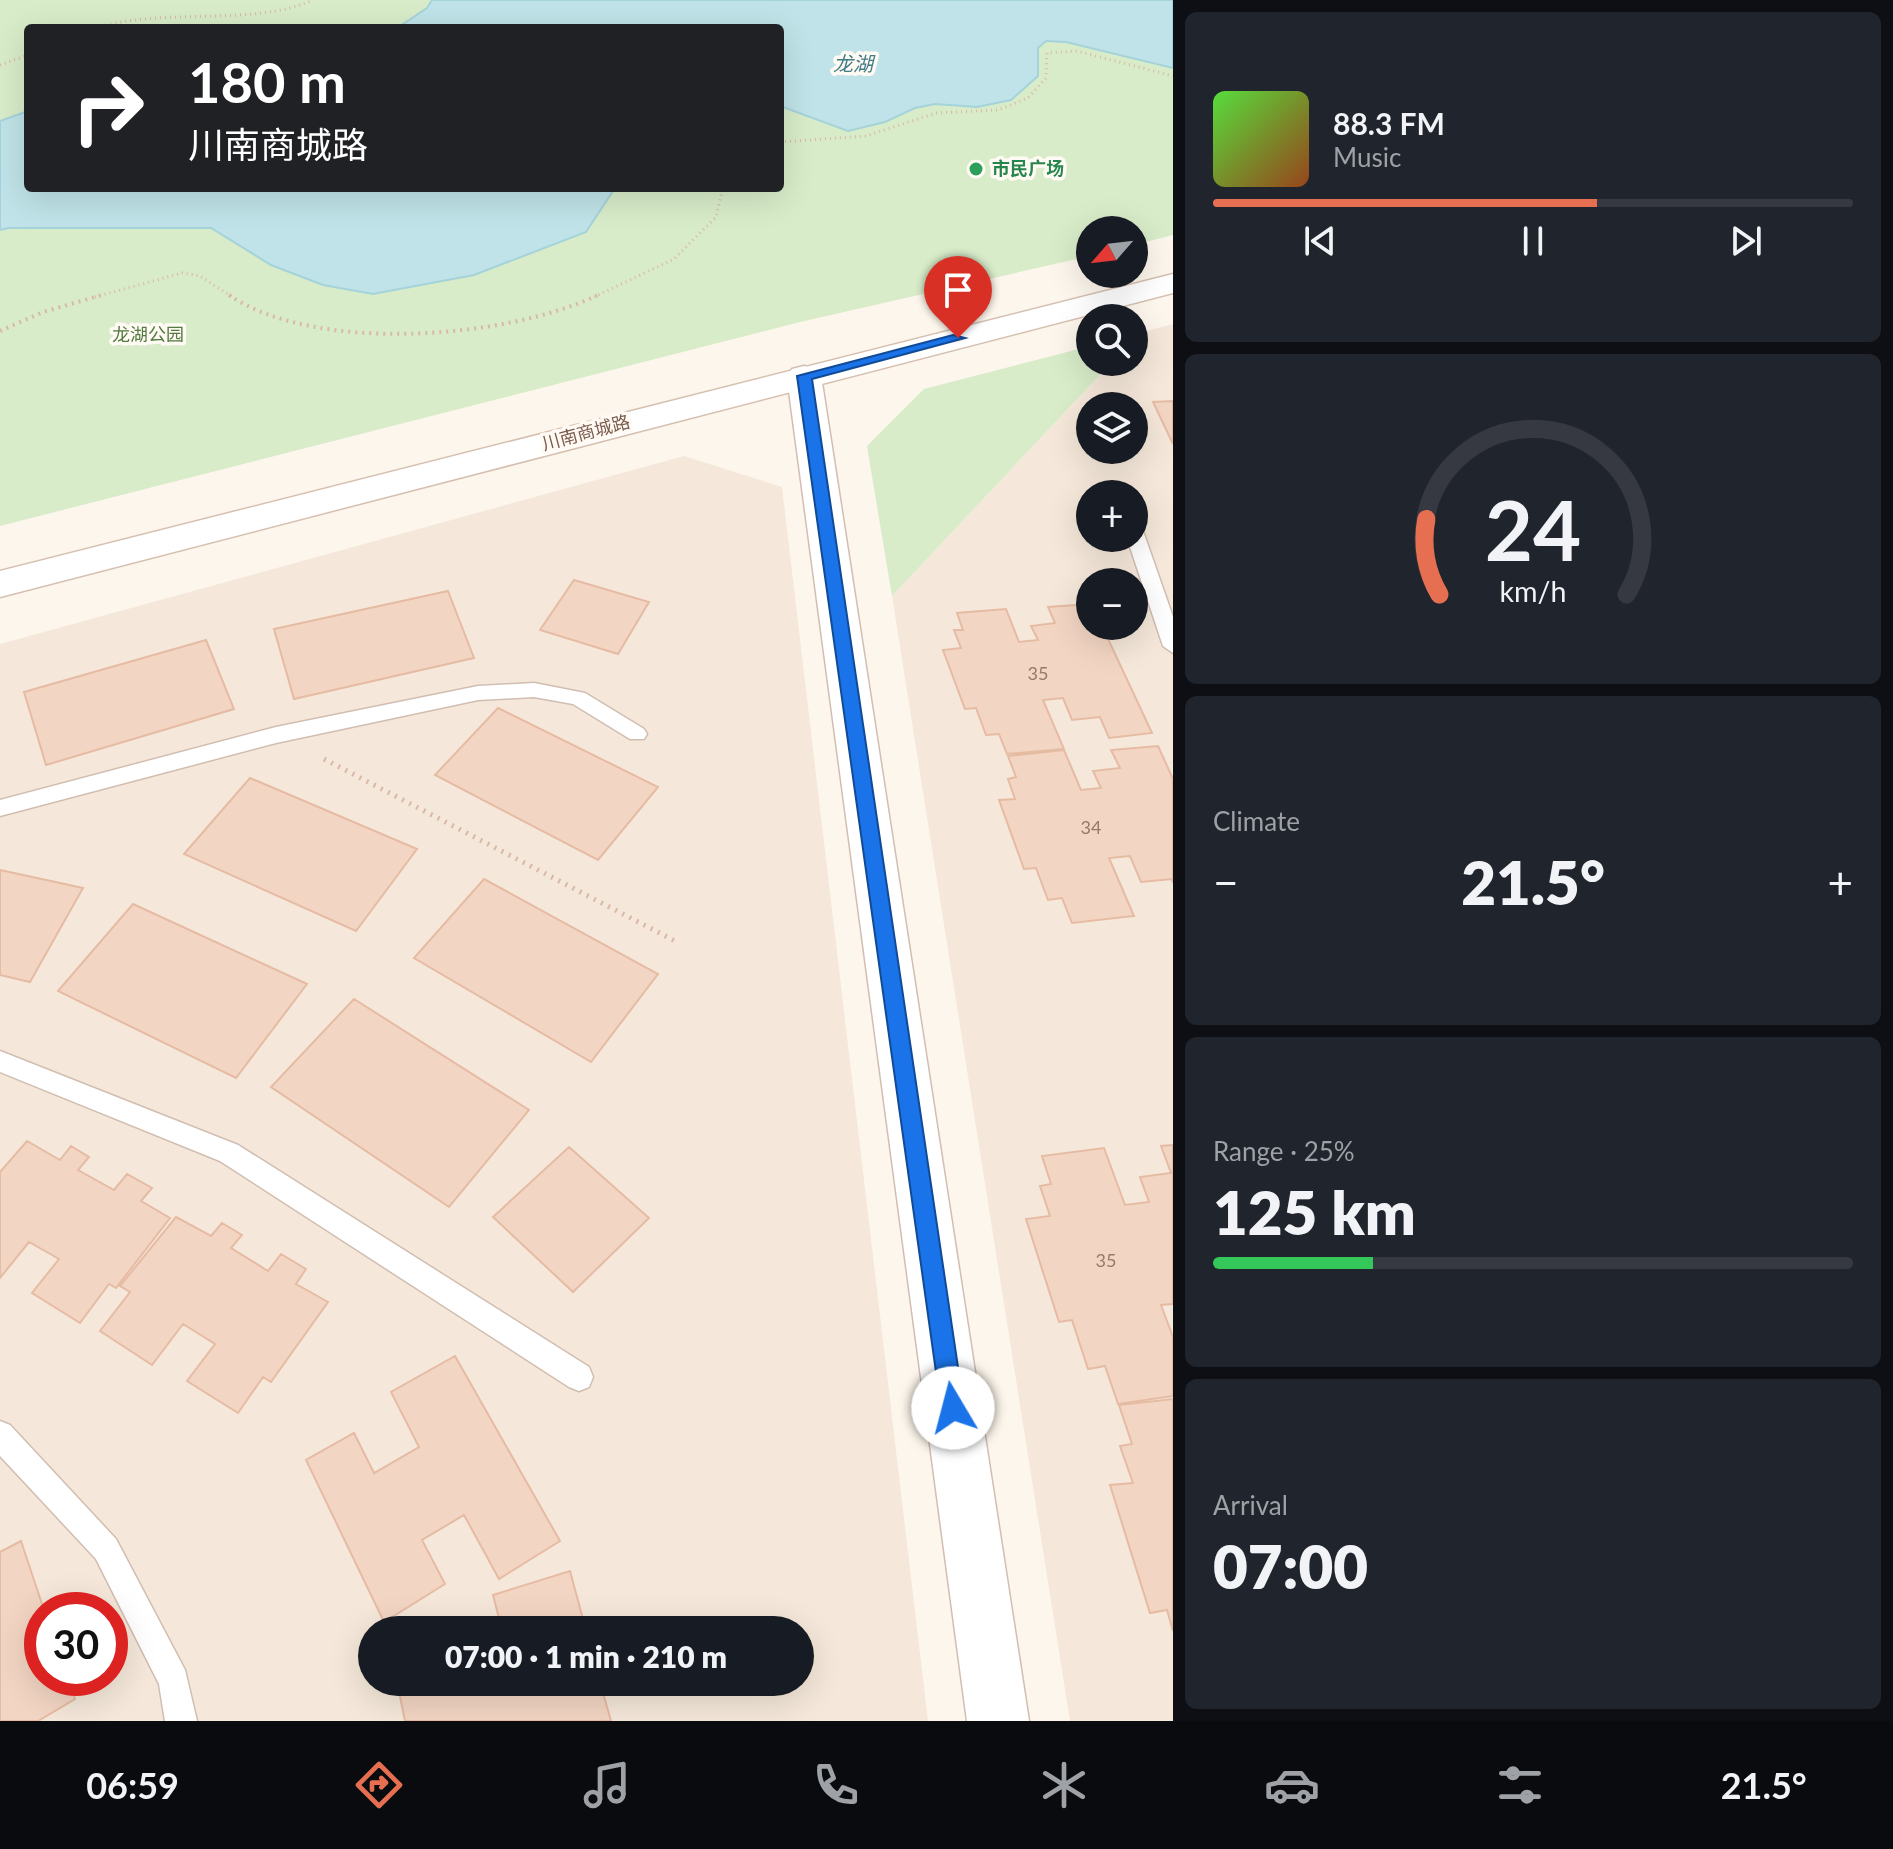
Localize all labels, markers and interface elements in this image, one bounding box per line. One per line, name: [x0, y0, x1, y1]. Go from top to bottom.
text: 180 m: [188, 48, 346, 115]
water label: 龙湖: [833, 51, 876, 75]
icon: right: [56, 56, 160, 160]
text: 88.3 FM: [1333, 105, 1445, 141]
text: 川南商城路: [188, 122, 368, 166]
text: Music: [1333, 141, 1401, 173]
place label: 市民广场: [992, 157, 1064, 179]
marker: 市民广场: [967, 160, 985, 178]
north arrow: [1076, 216, 1148, 288]
map controls: [1076, 216, 1148, 640]
icon: previous: [1298, 219, 1342, 263]
icon: pause: [1511, 219, 1555, 263]
icon: next: [1724, 219, 1768, 263]
pin: [924, 256, 992, 338]
icon: arrive: [936, 268, 980, 312]
button: search: [1076, 304, 1148, 376]
park label: 龙湖公园: [112, 323, 184, 345]
button: layers: [1076, 392, 1148, 464]
street label: 川南商城路: [539, 410, 632, 454]
text: 24: [1485, 478, 1581, 578]
button: +: [1076, 480, 1148, 552]
button: −: [1076, 568, 1148, 640]
text: km/h: [1500, 574, 1566, 608]
house number: 35: [1028, 662, 1048, 684]
text: Climate: [1213, 805, 1300, 837]
house number: 34: [1081, 816, 1101, 838]
text: 21.5°: [1461, 846, 1605, 918]
text: −: [1213, 856, 1239, 908]
text: +: [1827, 856, 1853, 908]
text: Range · 25%: [1213, 1135, 1355, 1167]
text: 125 km: [1213, 1176, 1416, 1248]
house number: 35: [1096, 1249, 1116, 1271]
position arrow: [911, 1366, 995, 1450]
text: Arrival: [1213, 1489, 1288, 1521]
text: 07:00: [1213, 1530, 1368, 1602]
speed limit sign: 30: [24, 1592, 128, 1696]
text: 07:00 · 1 min · 210 m: [445, 1638, 727, 1674]
icon: directions: [351, 1757, 407, 1813]
icon: music: [579, 1757, 635, 1813]
icon: phone: [808, 1757, 864, 1813]
icon: climate: [1036, 1757, 1092, 1813]
icon: car: [1264, 1757, 1320, 1813]
icon: filters: [1492, 1757, 1548, 1813]
text: 06:59: [86, 1763, 179, 1807]
text: 21.5°: [1721, 1763, 1807, 1807]

